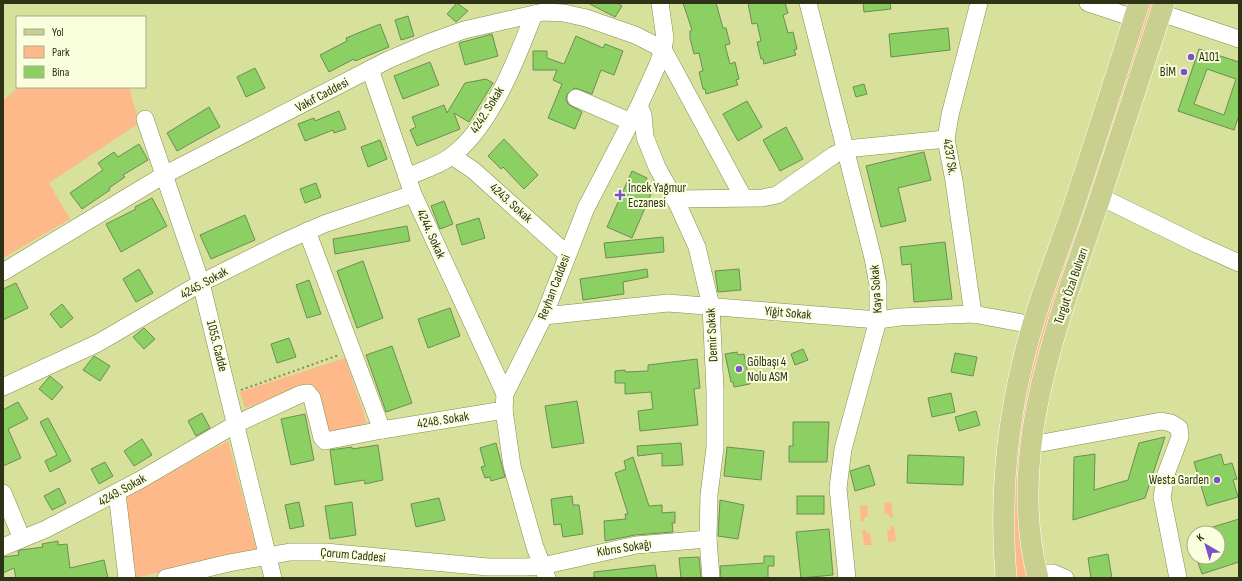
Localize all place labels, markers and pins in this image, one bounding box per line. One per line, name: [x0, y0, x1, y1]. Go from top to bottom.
place label: A101: [1198, 49, 1220, 65]
marker: A101: [1186, 52, 1196, 62]
place label: BİM: [1160, 63, 1176, 80]
marker: BİM: [1179, 67, 1189, 77]
place label: İncek Yağmur Eczanesi: [628, 179, 686, 211]
marker: İncek Yağmur Eczanesi: [615, 190, 625, 200]
place label: Gölbaşı 4 Nolu ASM: [747, 354, 788, 385]
marker: Gölbaşı 4 Nolu ASM: [734, 364, 744, 374]
place label: Westa Garden: [1149, 472, 1209, 488]
marker: Westa Garden: [1212, 475, 1222, 485]

